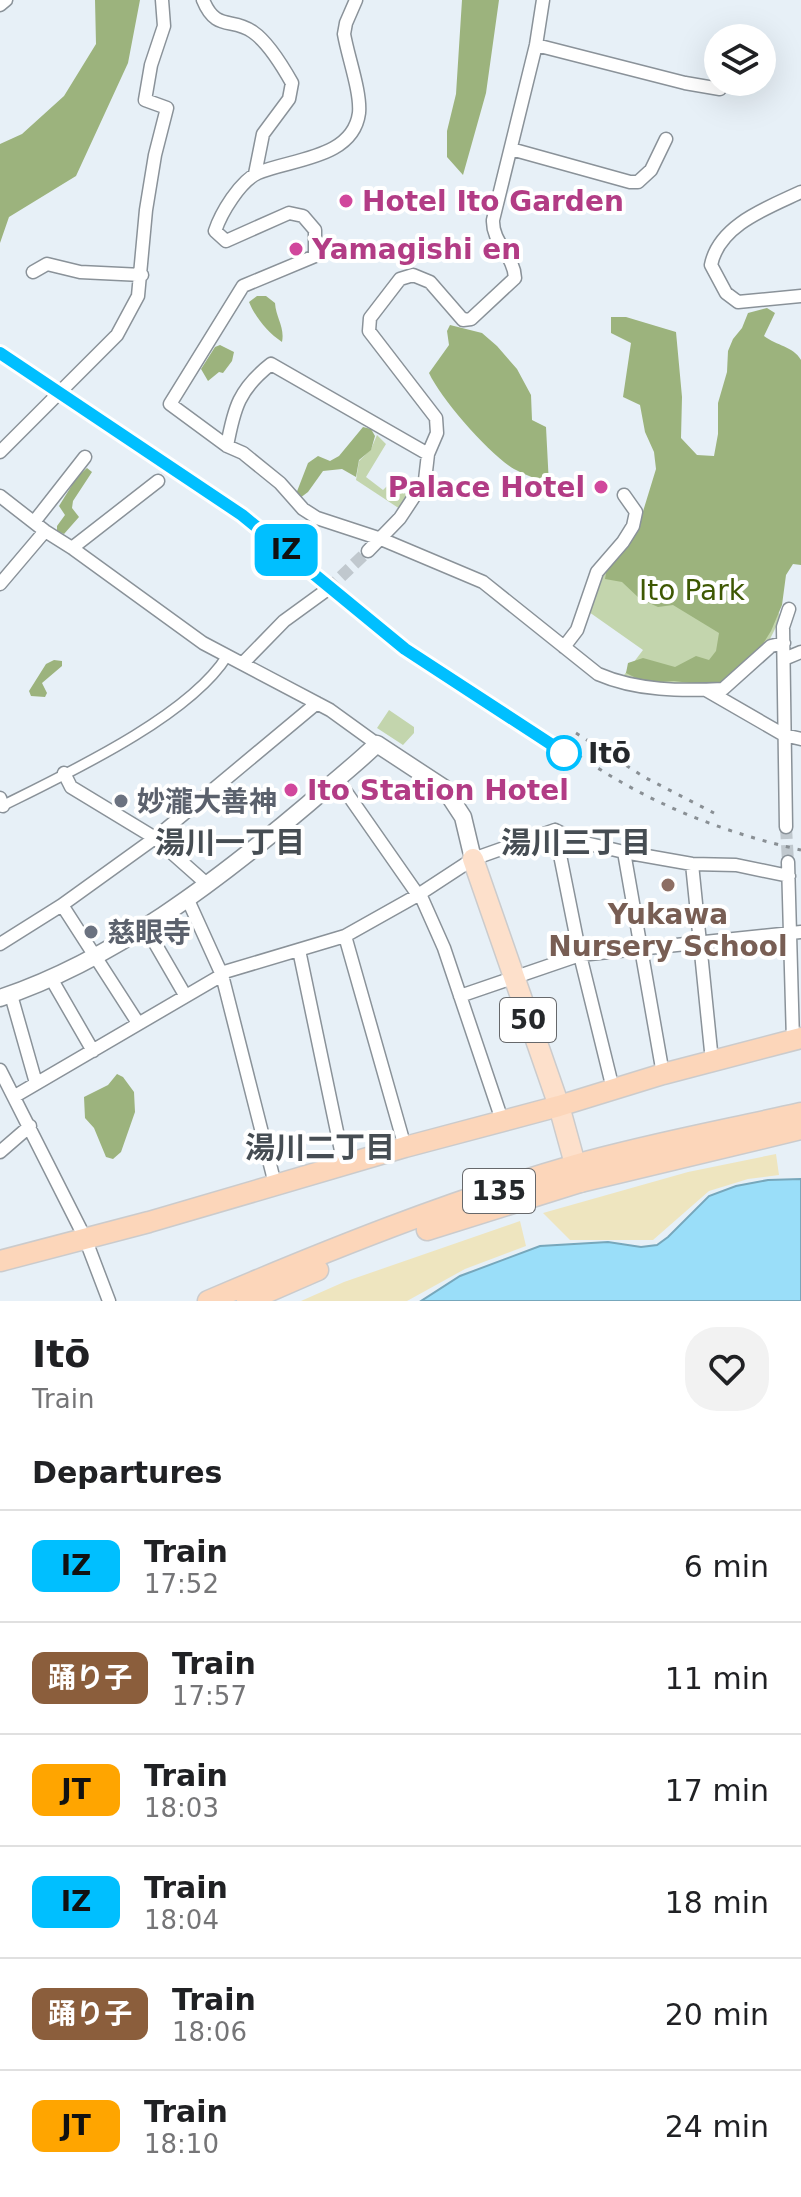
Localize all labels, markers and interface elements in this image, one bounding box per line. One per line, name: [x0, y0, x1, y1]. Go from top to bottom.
map controls: [704, 24, 776, 96]
button: layers: [704, 24, 776, 96]
place label: Hotel Ito Garden: [362, 185, 624, 218]
marker: Hotel Ito Garden: [337, 192, 355, 210]
place label: Yamagishi en: [311, 233, 521, 266]
marker: Yamagishi en: [287, 240, 305, 258]
place label: Palace Hotel: [388, 471, 585, 504]
marker: Palace Hotel: [592, 478, 610, 496]
line badge: IZ: [250, 524, 322, 576]
text: IZ: [271, 533, 301, 566]
park label: Ito Park: [639, 574, 746, 607]
marker: Itō: [547, 736, 581, 770]
place label: Itō: [588, 737, 631, 770]
place label: Ito Station Hotel: [307, 774, 569, 807]
marker: Ito Station Hotel: [282, 781, 300, 799]
place label: 妙瀧大善神: [137, 785, 277, 818]
marker: 妙瀧大善神: [112, 792, 130, 810]
district label: 湯川一丁目: [155, 825, 305, 860]
district label: 湯川三丁目: [501, 825, 651, 860]
marker: Yukawa Nursery School: [659, 876, 677, 894]
place label: Yukawa Nursery School: [548, 898, 788, 963]
place label: 慈眼寺: [107, 916, 191, 949]
marker: 慈眼寺: [82, 923, 100, 941]
road number: 50: [500, 998, 556, 1042]
district label: 湯川二丁目: [245, 1130, 395, 1165]
road number: 135: [463, 1169, 535, 1213]
button: heart: [685, 1327, 769, 1411]
text: Itō: [32, 1332, 90, 1376]
text: Train: [32, 1384, 94, 1414]
text: Departures: [32, 1455, 222, 1490]
text: Train: [144, 1534, 228, 1569]
text: IZ: [61, 1549, 91, 1582]
text: 6 min: [684, 1549, 769, 1584]
text: 17:52: [144, 1569, 219, 1599]
text: Train: [172, 1646, 256, 1681]
text: 踊り子: [48, 1661, 132, 1694]
text: 11 min: [665, 1661, 769, 1696]
text: 17:57: [172, 1681, 247, 1711]
text: Train: [144, 1758, 228, 1793]
text: JT: [61, 1773, 91, 1806]
text: 17 min: [665, 1773, 769, 1808]
text: 18:03: [144, 1793, 219, 1823]
text: Train: [144, 1870, 228, 1905]
text: IZ: [61, 1885, 91, 1918]
text: 18 min: [665, 1885, 769, 1920]
text: 18:04: [144, 1905, 219, 1935]
text: Train: [172, 1982, 256, 2017]
text: 踊り子: [48, 1997, 132, 2030]
text: 20 min: [665, 1997, 769, 2032]
text: 18:06: [172, 2017, 247, 2047]
text: Train: [144, 2094, 228, 2129]
text: JT: [61, 2109, 91, 2142]
text: 24 min: [665, 2109, 769, 2144]
text: 18:10: [144, 2129, 219, 2159]

